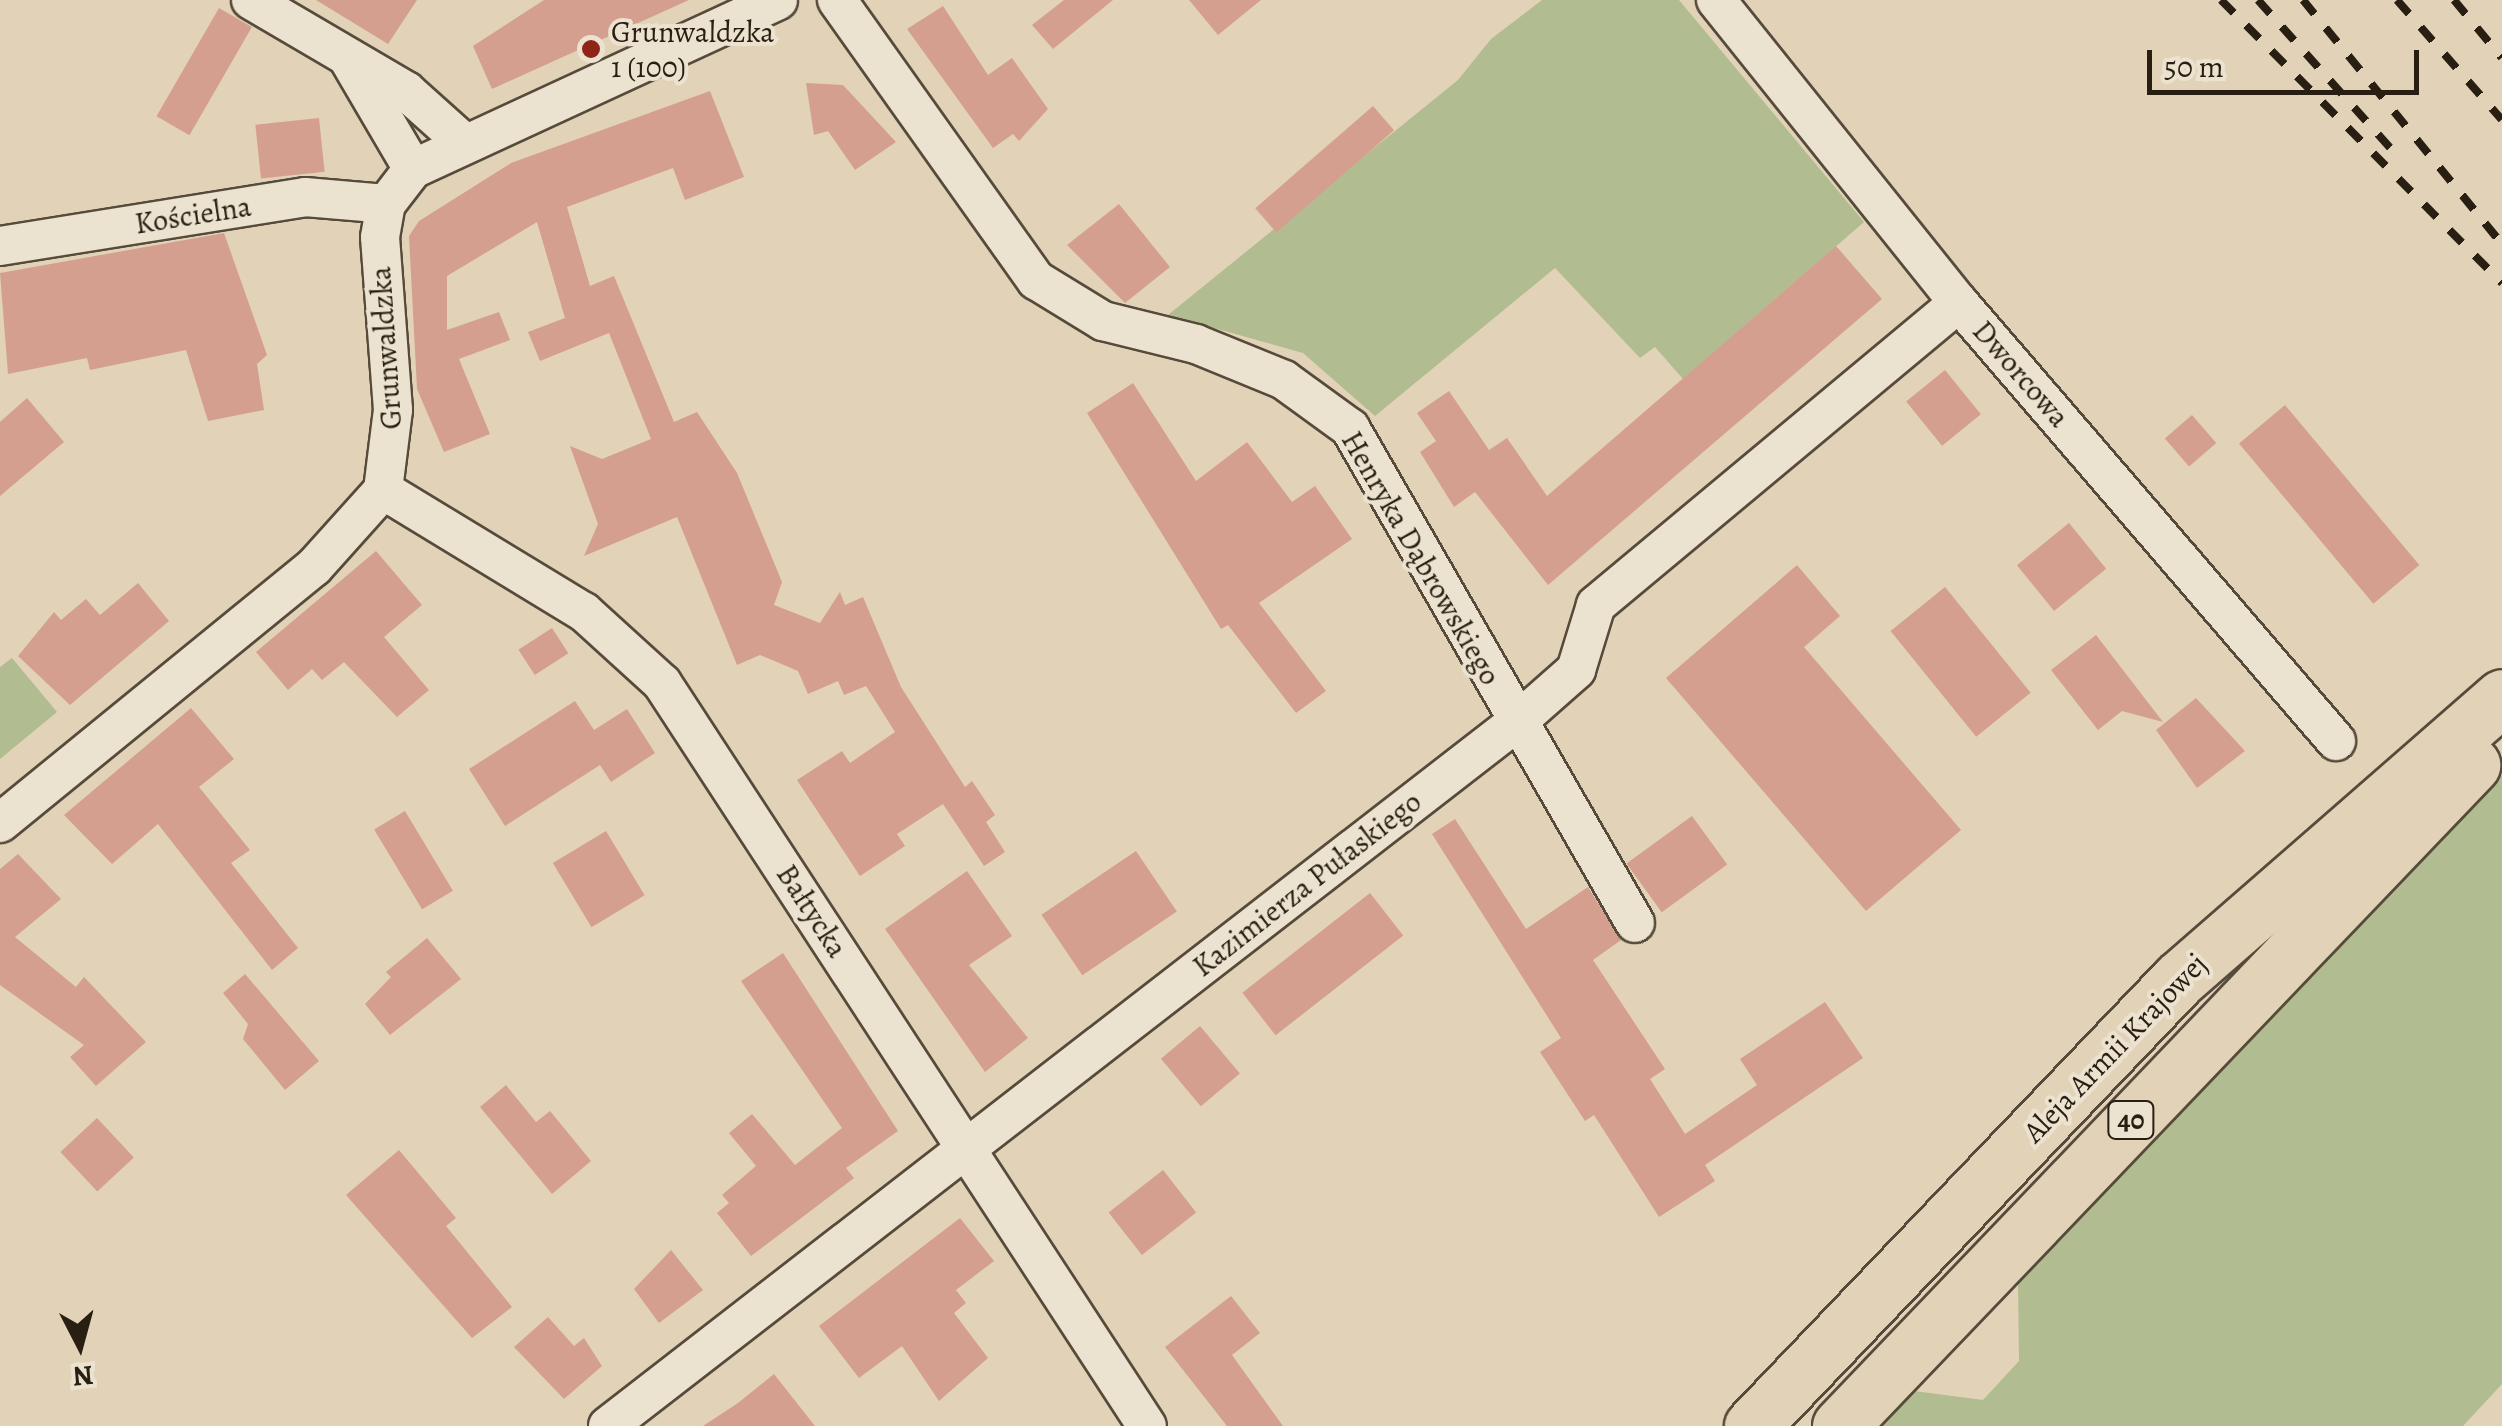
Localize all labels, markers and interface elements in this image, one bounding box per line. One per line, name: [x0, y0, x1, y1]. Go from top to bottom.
place label: Grunwaldzka 1 (100): [611, 14, 774, 84]
scale bar: [2152, 30, 2424, 92]
marker: Grunwaldzka 1 (100): [580, 38, 602, 60]
text: 50 m: [2164, 47, 2224, 87]
street label: Kościelna: [132, 188, 254, 242]
street label: Grunwaldzka: [362, 265, 410, 431]
street label: Dworcowa: [1965, 313, 2077, 435]
street label: Henryka Dąbrowskiego: [1334, 425, 1508, 691]
street label: Kazimierza Pułaskiego: [1186, 784, 1428, 984]
street label: Bałtycka: [769, 858, 855, 964]
street label: Aleja Armii Krajowej: [2016, 946, 2214, 1150]
road number: 40: [2106, 1097, 2156, 1143]
north arrow: [30, 1296, 130, 1396]
text: N: [71, 1356, 95, 1396]

